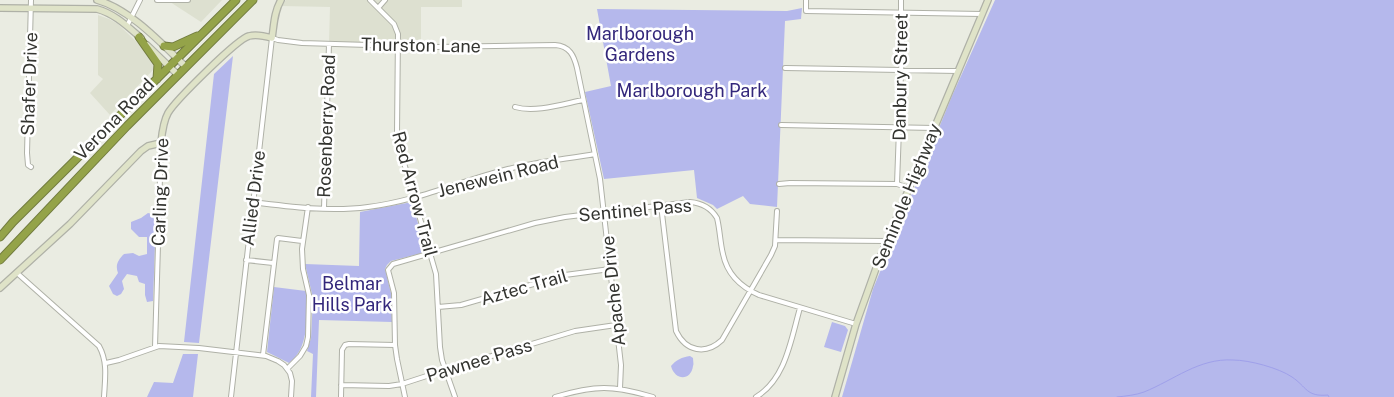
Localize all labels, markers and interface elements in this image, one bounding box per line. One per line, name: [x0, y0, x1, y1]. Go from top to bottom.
street label: Danbury Street: [888, 13, 912, 141]
park label: Marlborough Gardens: [586, 23, 694, 65]
street label: Shafer Drive: [17, 32, 41, 136]
street label: Thurston Lane: [361, 33, 481, 57]
street label: Rosenberry Road: [313, 54, 339, 198]
street label: Verona Road: [70, 74, 158, 164]
park label: Marlborough Park: [617, 80, 767, 101]
street label: Seminole Highway: [867, 120, 945, 272]
street label: Red Arrow Trail: [388, 129, 442, 259]
street label: Carling Drive: [148, 138, 172, 246]
street label: Allied Drive: [237, 149, 269, 247]
street label: Jenewein Road: [435, 151, 561, 201]
street label: Sentinel Pass: [578, 195, 692, 225]
street label: Apache Drive: [597, 235, 629, 347]
street label: Aztec Trail: [478, 265, 570, 309]
park label: Belmar Hills Park: [312, 273, 392, 315]
street label: Pawnee Pass: [424, 334, 534, 386]

